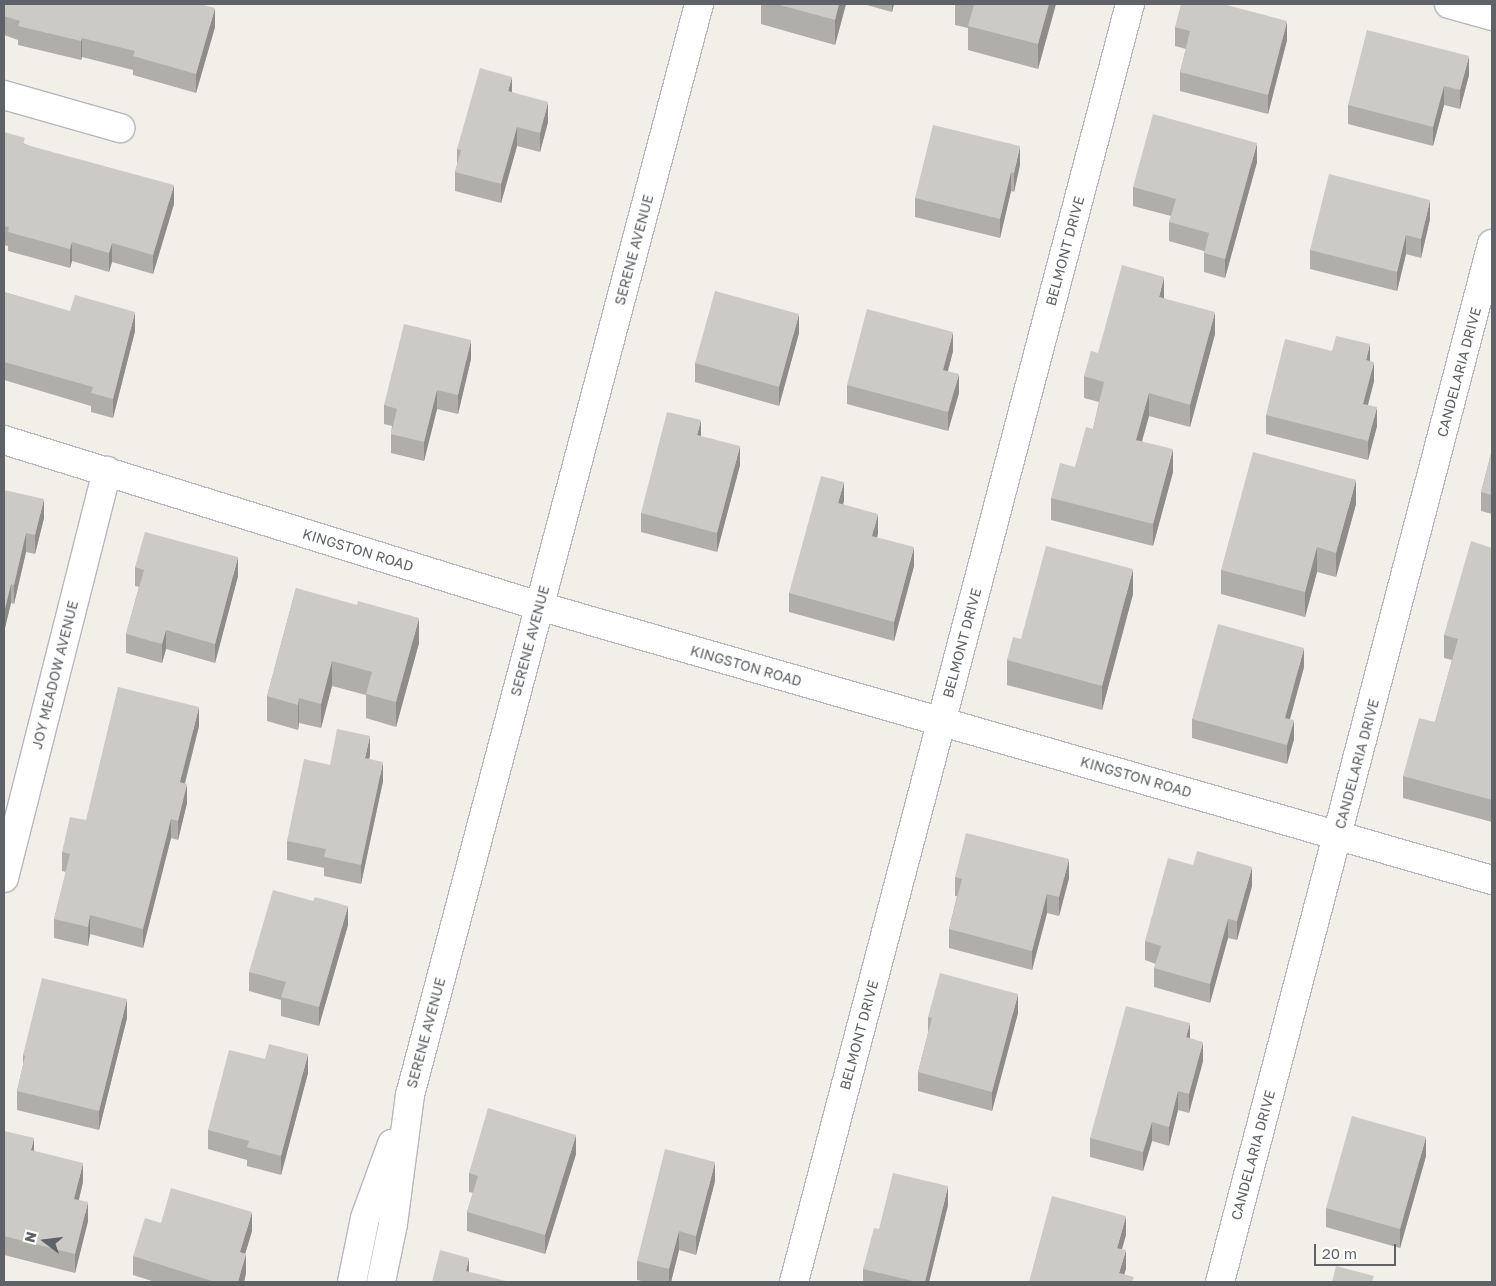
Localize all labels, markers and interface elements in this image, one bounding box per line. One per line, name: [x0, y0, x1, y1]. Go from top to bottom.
street label: SERENE AVENUE: [611, 193, 657, 307]
street label: BELMONT DRIVE: [1042, 194, 1088, 308]
street label: CANDELARIA DRIVE: [1434, 305, 1484, 439]
street label: KINGSTON ROAD: [301, 525, 415, 575]
street label: SERENE AVENUE: [507, 584, 553, 698]
street label: BELMONT DRIVE: [939, 586, 985, 700]
street label: JOY MEADOW AVENUE: [28, 599, 82, 751]
street label: KINGSTON ROAD: [688, 642, 804, 690]
street label: CANDELARIA DRIVE: [1332, 697, 1382, 831]
street label: KINGSTON ROAD: [1078, 753, 1194, 801]
street label: SERENE AVENUE: [403, 976, 449, 1090]
street label: BELMONT DRIVE: [836, 978, 882, 1092]
street label: CANDELARIA DRIVE: [1228, 1088, 1278, 1222]
north arrow: [20, 1216, 70, 1266]
text: N: [20, 1230, 40, 1244]
scale bar: [1316, 1234, 1398, 1266]
text: 20 m: [1322, 1244, 1357, 1262]

